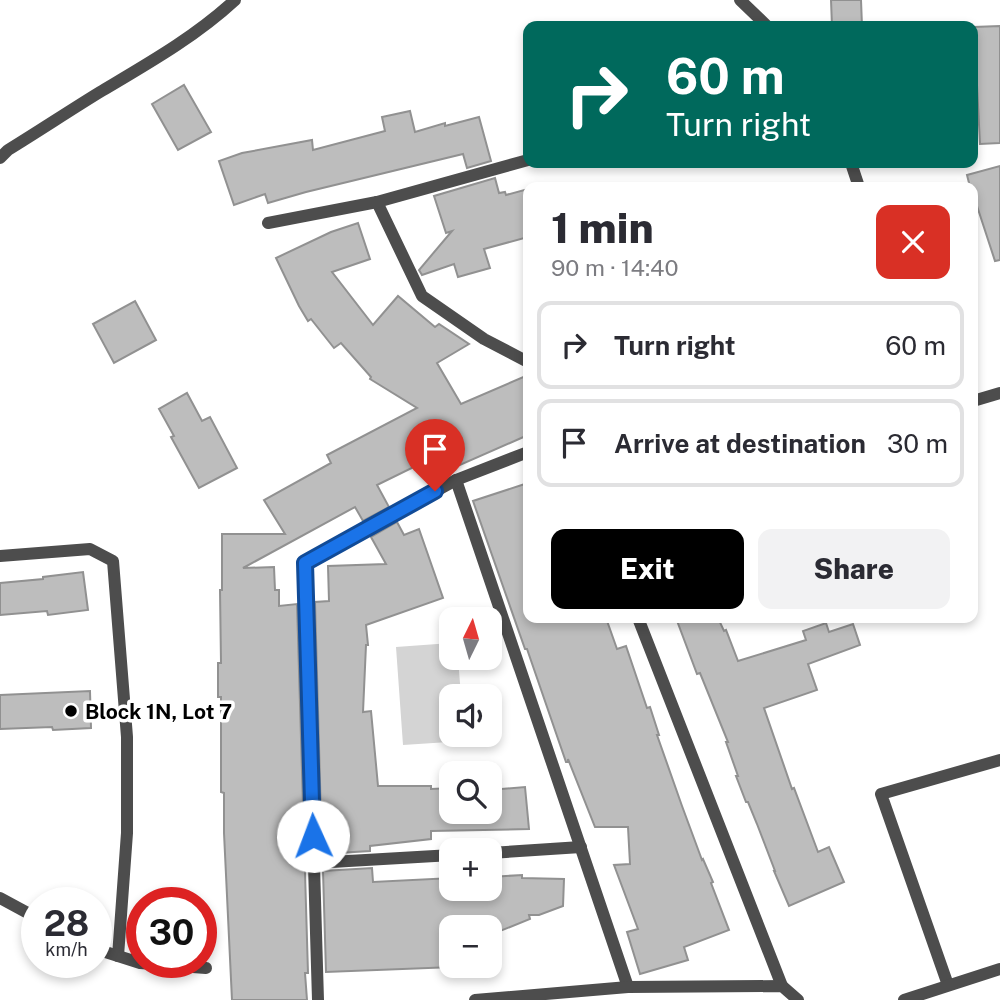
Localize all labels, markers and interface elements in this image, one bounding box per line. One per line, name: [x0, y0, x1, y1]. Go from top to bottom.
text: 60 m: [666, 47, 785, 105]
icon: right: [551, 49, 642, 140]
text: Turn right: [666, 106, 811, 143]
text: 1 min: [551, 203, 654, 252]
button: close: [876, 205, 950, 279]
text: 90 m · 14:40: [551, 254, 678, 281]
icon: right: [555, 326, 593, 364]
text: Turn right: [614, 330, 736, 361]
text: 60 m: [885, 330, 946, 361]
pin: [405, 419, 465, 491]
icon: arrive: [555, 424, 593, 462]
text: Arrive at destination: [614, 428, 866, 459]
text: 30 m: [887, 428, 948, 459]
icon: arrive: [416, 430, 454, 468]
button: Exit: [551, 529, 744, 609]
button: Share: [758, 529, 950, 609]
north arrow: [439, 607, 502, 670]
map controls: [439, 607, 502, 978]
button: sound: [439, 684, 502, 747]
place label: Block 1N, Lot 7: [85, 699, 232, 724]
marker: Block 1N, Lot 7: [63, 703, 79, 719]
button: search: [439, 761, 502, 824]
position arrow: [276, 799, 350, 873]
button: +: [439, 838, 502, 901]
speed limit sign: 30: [126, 887, 217, 978]
text: 28: [44, 903, 89, 944]
button: −: [439, 915, 502, 978]
text: km/h: [45, 939, 88, 960]

